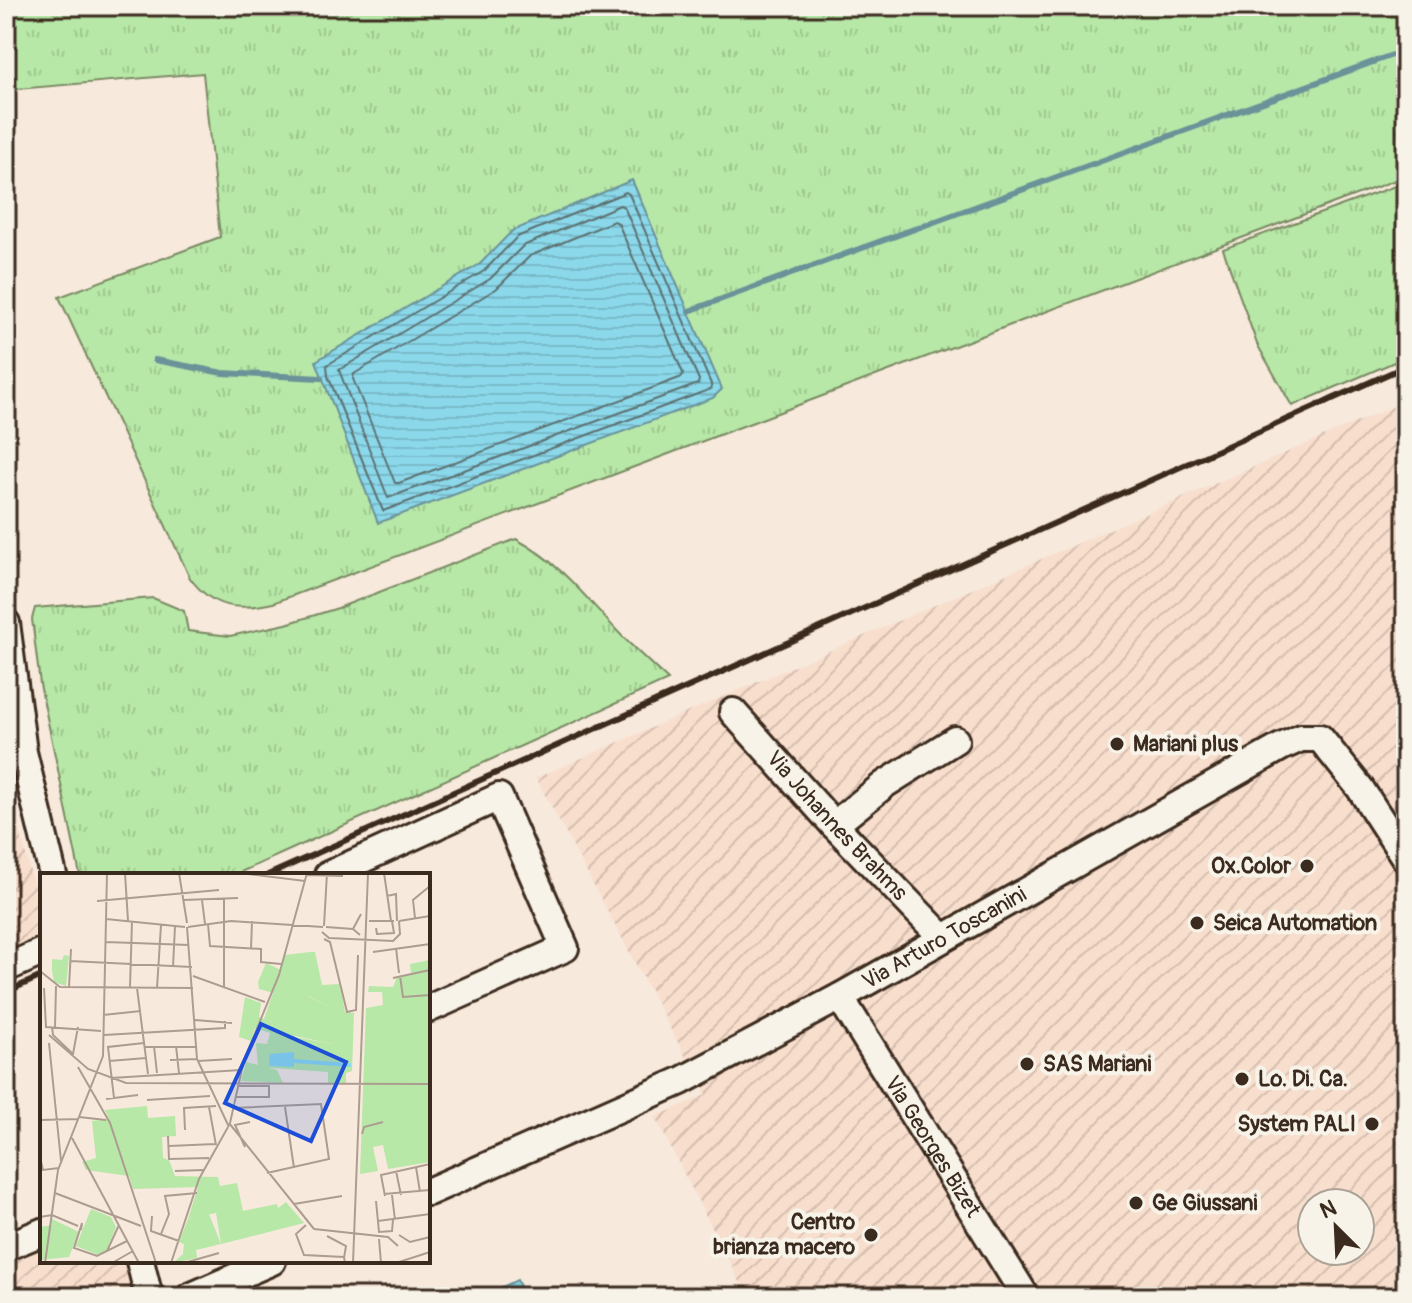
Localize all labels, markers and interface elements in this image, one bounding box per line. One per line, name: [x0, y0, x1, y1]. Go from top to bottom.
place label: Mariani plus: [1133, 730, 1238, 758]
marker: Mariani plus: [1108, 735, 1126, 753]
street label: Via Johannes Brahms: [760, 745, 913, 907]
place label: Ox.Color: [1211, 852, 1292, 880]
marker: Ox.Color: [1298, 857, 1316, 875]
inset map: [40, 873, 430, 1263]
street label: Via Arturo Toscanini: [857, 880, 1032, 996]
place label: Seica Automation: [1213, 909, 1377, 937]
marker: Seica Automation: [1188, 914, 1206, 932]
place label: SAS Mariani: [1043, 1050, 1152, 1078]
marker: SAS Mariani: [1018, 1055, 1036, 1073]
place label: Lo. Di. Ca.: [1258, 1065, 1348, 1093]
marker: Lo. Di. Ca.: [1233, 1070, 1251, 1088]
street label: Via Georges Bizet: [878, 1071, 987, 1223]
place label: System PALI: [1238, 1110, 1356, 1138]
marker: System PALI: [1363, 1115, 1381, 1133]
north arrow: [1296, 1187, 1376, 1267]
place label: Ge Giussani: [1152, 1189, 1257, 1217]
marker: Ge Giussani: [1127, 1194, 1145, 1212]
text: N: [1316, 1194, 1341, 1225]
place label: Centro brianza macero: [713, 1208, 855, 1261]
marker: Centro brianza macero: [862, 1226, 880, 1244]

